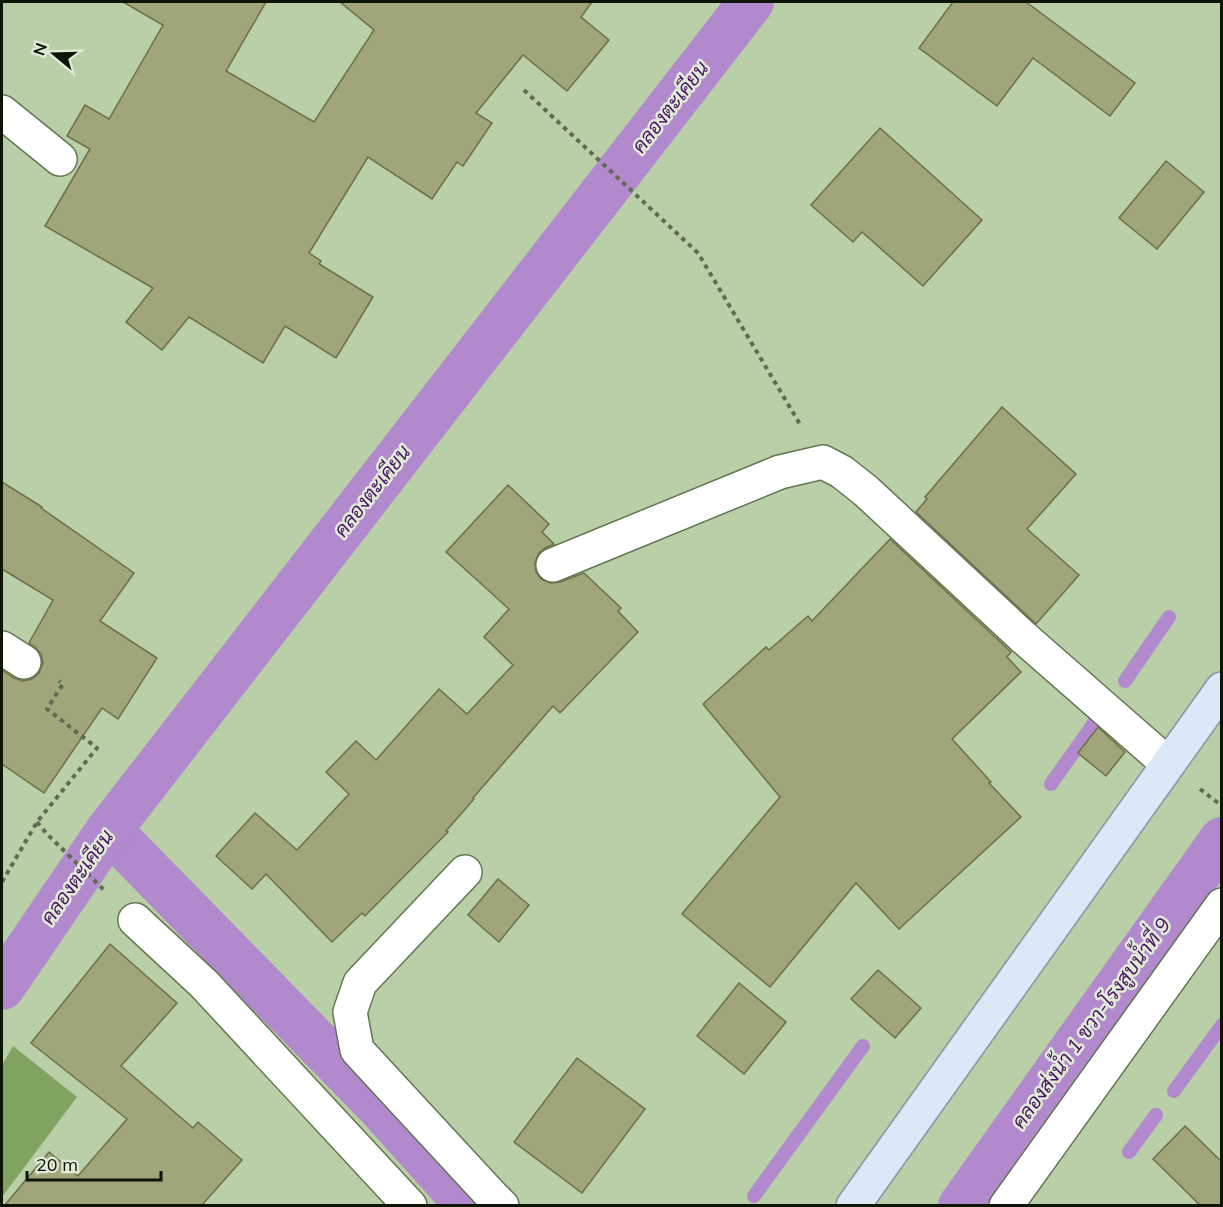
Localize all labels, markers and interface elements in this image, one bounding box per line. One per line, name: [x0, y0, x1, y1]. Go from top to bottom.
north arrow: [24, 24, 84, 84]
text: N: [28, 40, 51, 58]
water label: คลองตะเคียน: [626, 56, 713, 158]
water label: คลองตะเคียน: [328, 440, 415, 542]
water label: คลองตะเคียน: [35, 824, 118, 929]
water label: คลองส่งน้ำ 1 ขวา-โรงสูบน้ำที่ 9: [1002, 910, 1178, 1135]
scale bar: [27, 1144, 160, 1182]
text: 20 m: [36, 1153, 78, 1176]

